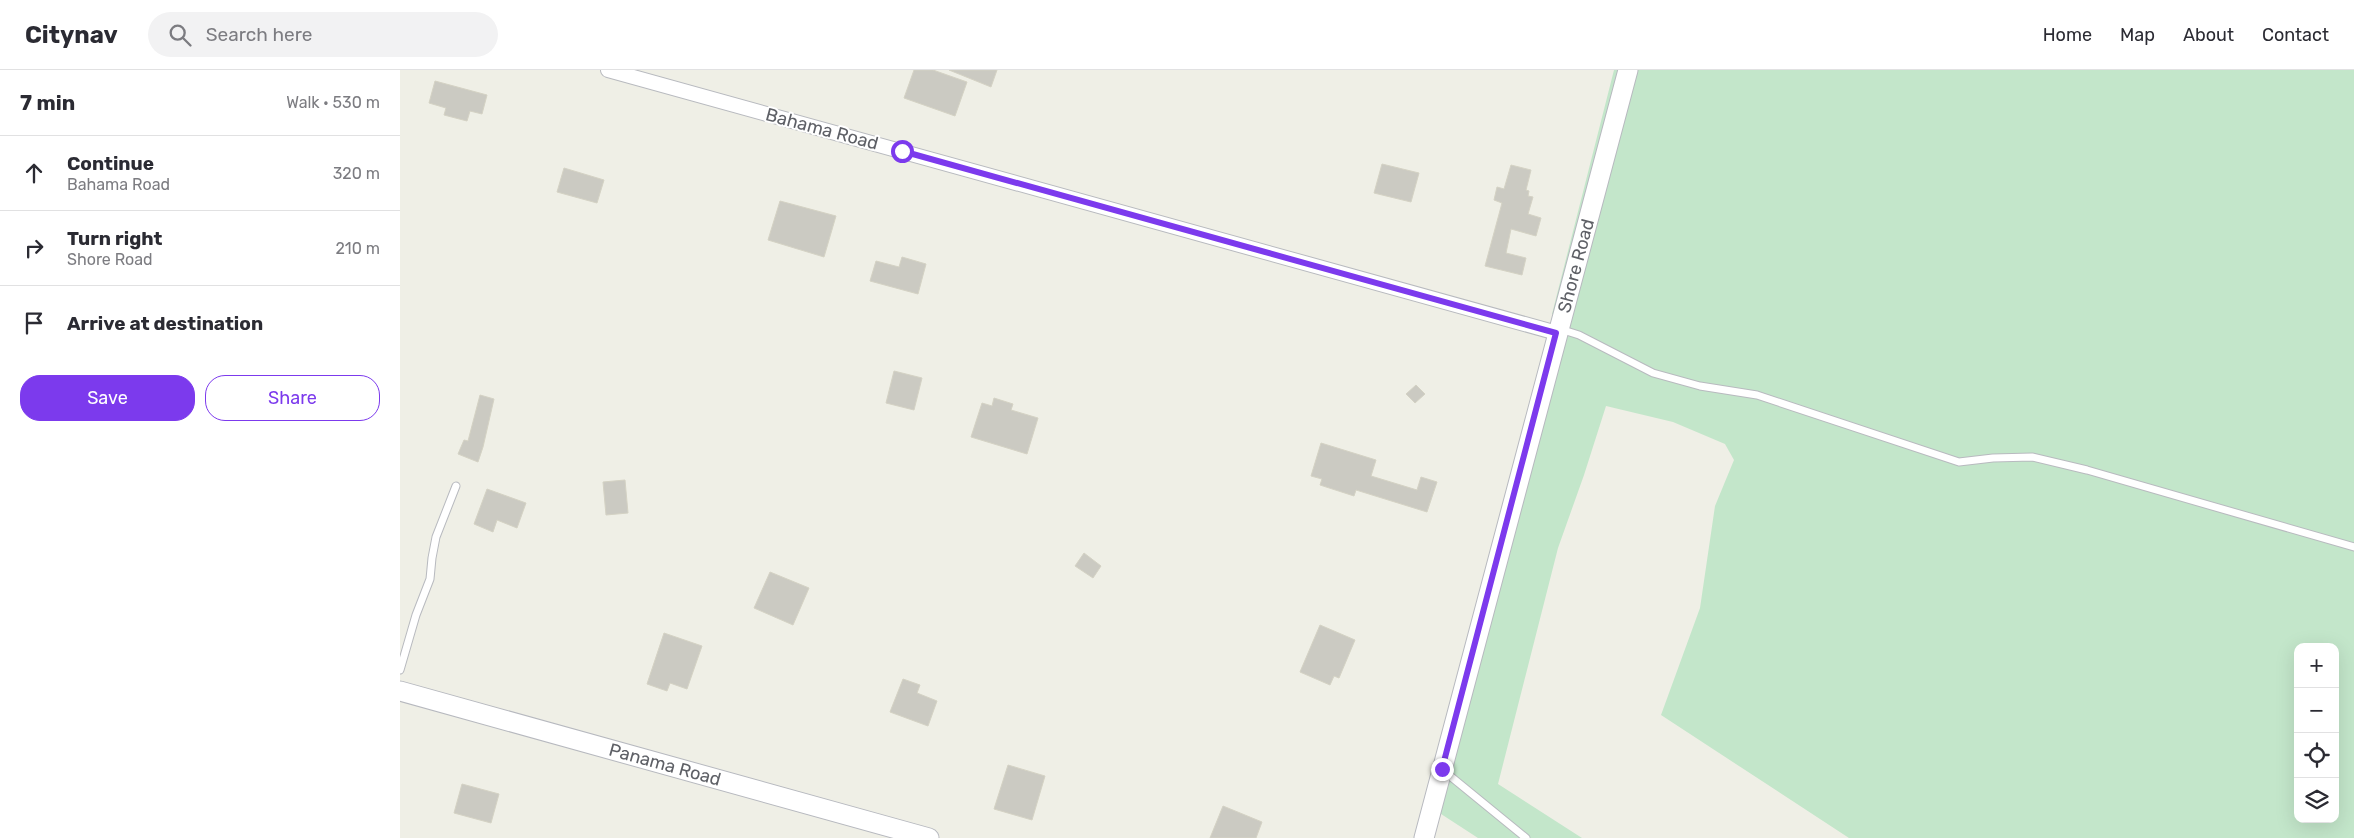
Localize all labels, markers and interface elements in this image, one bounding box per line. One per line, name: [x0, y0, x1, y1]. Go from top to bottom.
search box: [148, 12, 498, 57]
text: Citynav: [25, 21, 118, 49]
icon: search: [166, 21, 194, 49]
text: Search here: [206, 23, 312, 46]
text: Home: [2043, 24, 2092, 46]
text: Map: [2120, 24, 2155, 46]
text: About: [2183, 24, 2234, 46]
text: Contact: [2262, 24, 2329, 46]
text: 7 min: [20, 90, 75, 115]
text: Walk · 530 m: [286, 93, 380, 112]
street label: Bahama Road: [763, 103, 881, 155]
route start: [891, 140, 914, 163]
text: Continue: [67, 152, 154, 175]
icon: ahead: [20, 159, 48, 187]
text: 320 m: [333, 164, 380, 183]
text: Bahama Road: [67, 175, 170, 194]
street label: Shore Road: [1553, 216, 1599, 315]
text: Turn right: [67, 227, 162, 250]
icon: right: [20, 234, 48, 262]
text: 210 m: [335, 239, 380, 258]
text: Shore Road: [67, 250, 153, 269]
icon: arrive: [20, 309, 48, 337]
text: Arrive at destination: [67, 312, 263, 335]
button: Save: [20, 375, 195, 421]
button: Share: [205, 375, 380, 421]
map controls: [2294, 643, 2339, 823]
button: +: [2294, 643, 2339, 688]
button: −: [2294, 688, 2339, 733]
button: locate: [2294, 733, 2339, 778]
street label: Panama Road: [606, 739, 723, 791]
route end: [1431, 758, 1454, 781]
button: layers: [2294, 778, 2339, 823]

